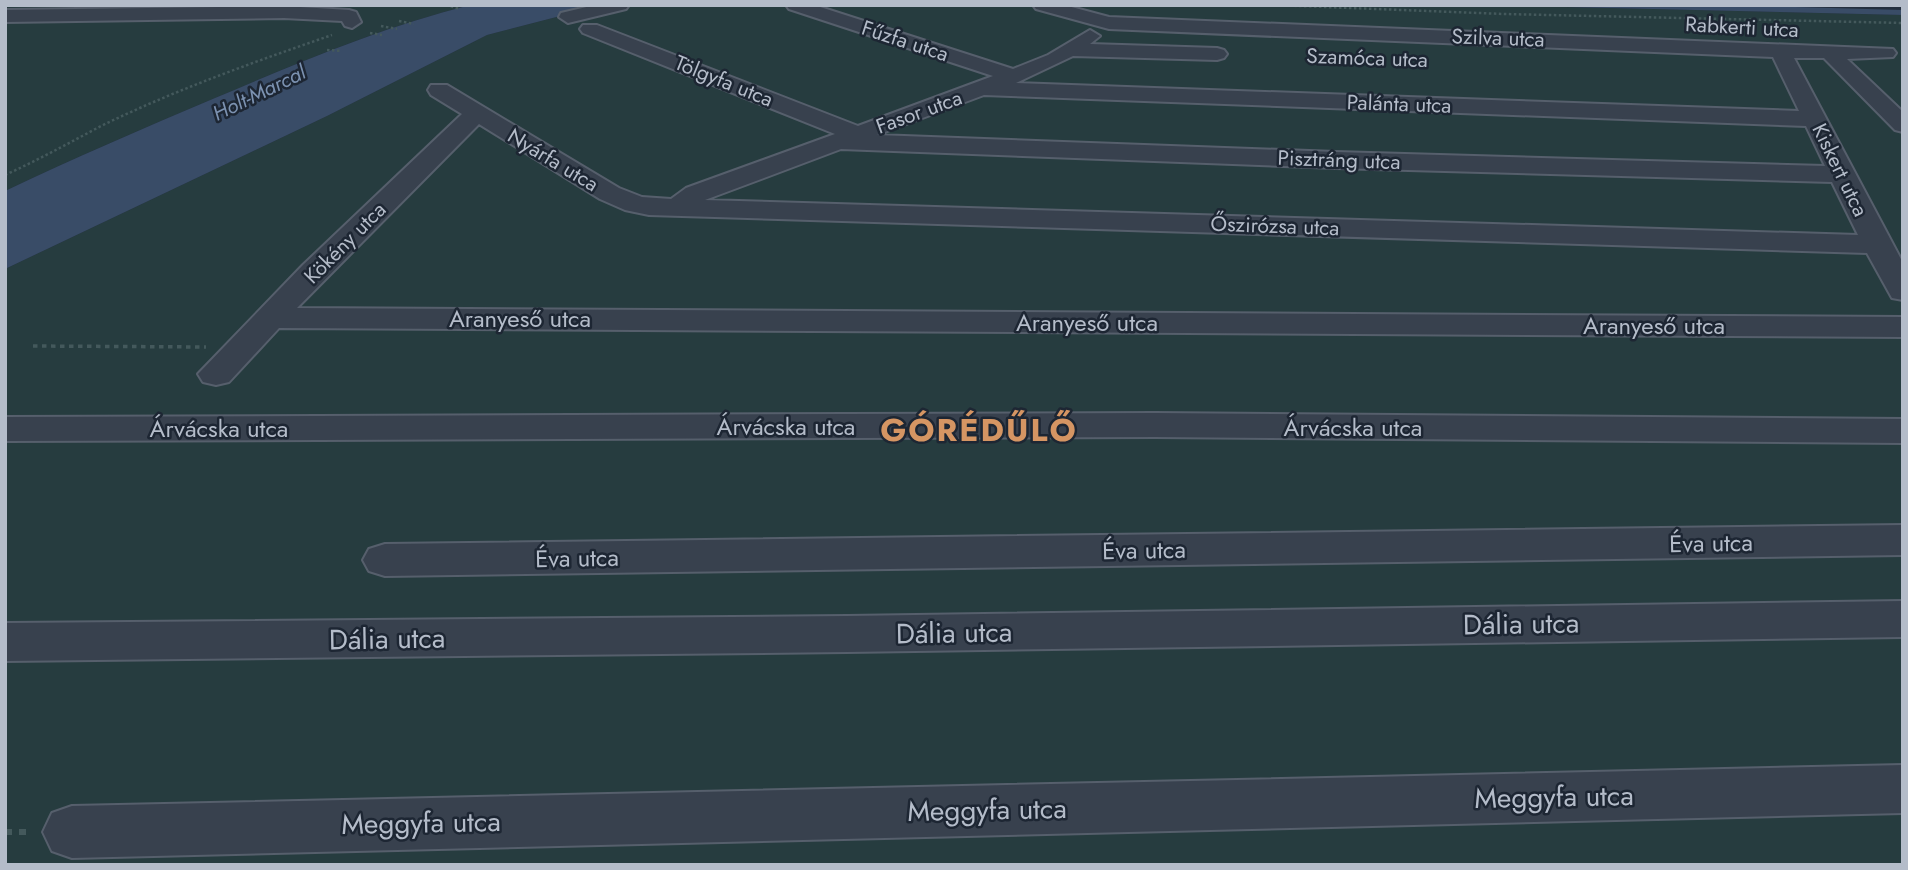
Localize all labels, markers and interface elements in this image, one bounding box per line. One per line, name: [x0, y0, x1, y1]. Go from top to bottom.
street label: Rabkerti utca: [1684, 9, 1800, 45]
street label: Fűzfa utca: [858, 13, 952, 69]
street label: Szilva utca: [1451, 21, 1545, 55]
street label: Szamóca utca: [1306, 41, 1428, 75]
street label: Tölgyfa utca: [670, 48, 778, 114]
water label: Holt-Marcal: [207, 57, 312, 128]
street label: Fasor utca: [872, 83, 966, 141]
street label: Palánta utca: [1346, 87, 1452, 121]
street label: Kiskert utca: [1805, 118, 1875, 222]
street label: Nyárfa utca: [502, 121, 604, 199]
street label: Pisztráng utca: [1277, 143, 1401, 177]
street label: Kökény utca: [297, 195, 393, 291]
street label: Őszirózsa utca: [1210, 209, 1340, 243]
street label: Aranyeső utca: [449, 301, 591, 336]
street label: Aranyeső utca: [1016, 305, 1158, 340]
street label: Aranyeső utca: [1583, 308, 1725, 343]
district label: GÓRÉDŰLŐ: [880, 407, 1078, 453]
street label: Árvácska utca: [717, 409, 855, 444]
street label: Árvácska utca: [1284, 410, 1422, 445]
street label: Árvácska utca: [150, 411, 288, 446]
street label: Éva utca: [1669, 525, 1753, 561]
street label: Éva utca: [1102, 532, 1186, 568]
street label: Éva utca: [535, 540, 619, 576]
street label: Dália utca: [1462, 602, 1580, 646]
street label: Dália utca: [895, 611, 1013, 655]
street label: Dália utca: [328, 617, 446, 661]
street label: Meggyfa utca: [1474, 775, 1634, 819]
street label: Meggyfa utca: [907, 788, 1067, 832]
street label: Meggyfa utca: [341, 801, 501, 845]

